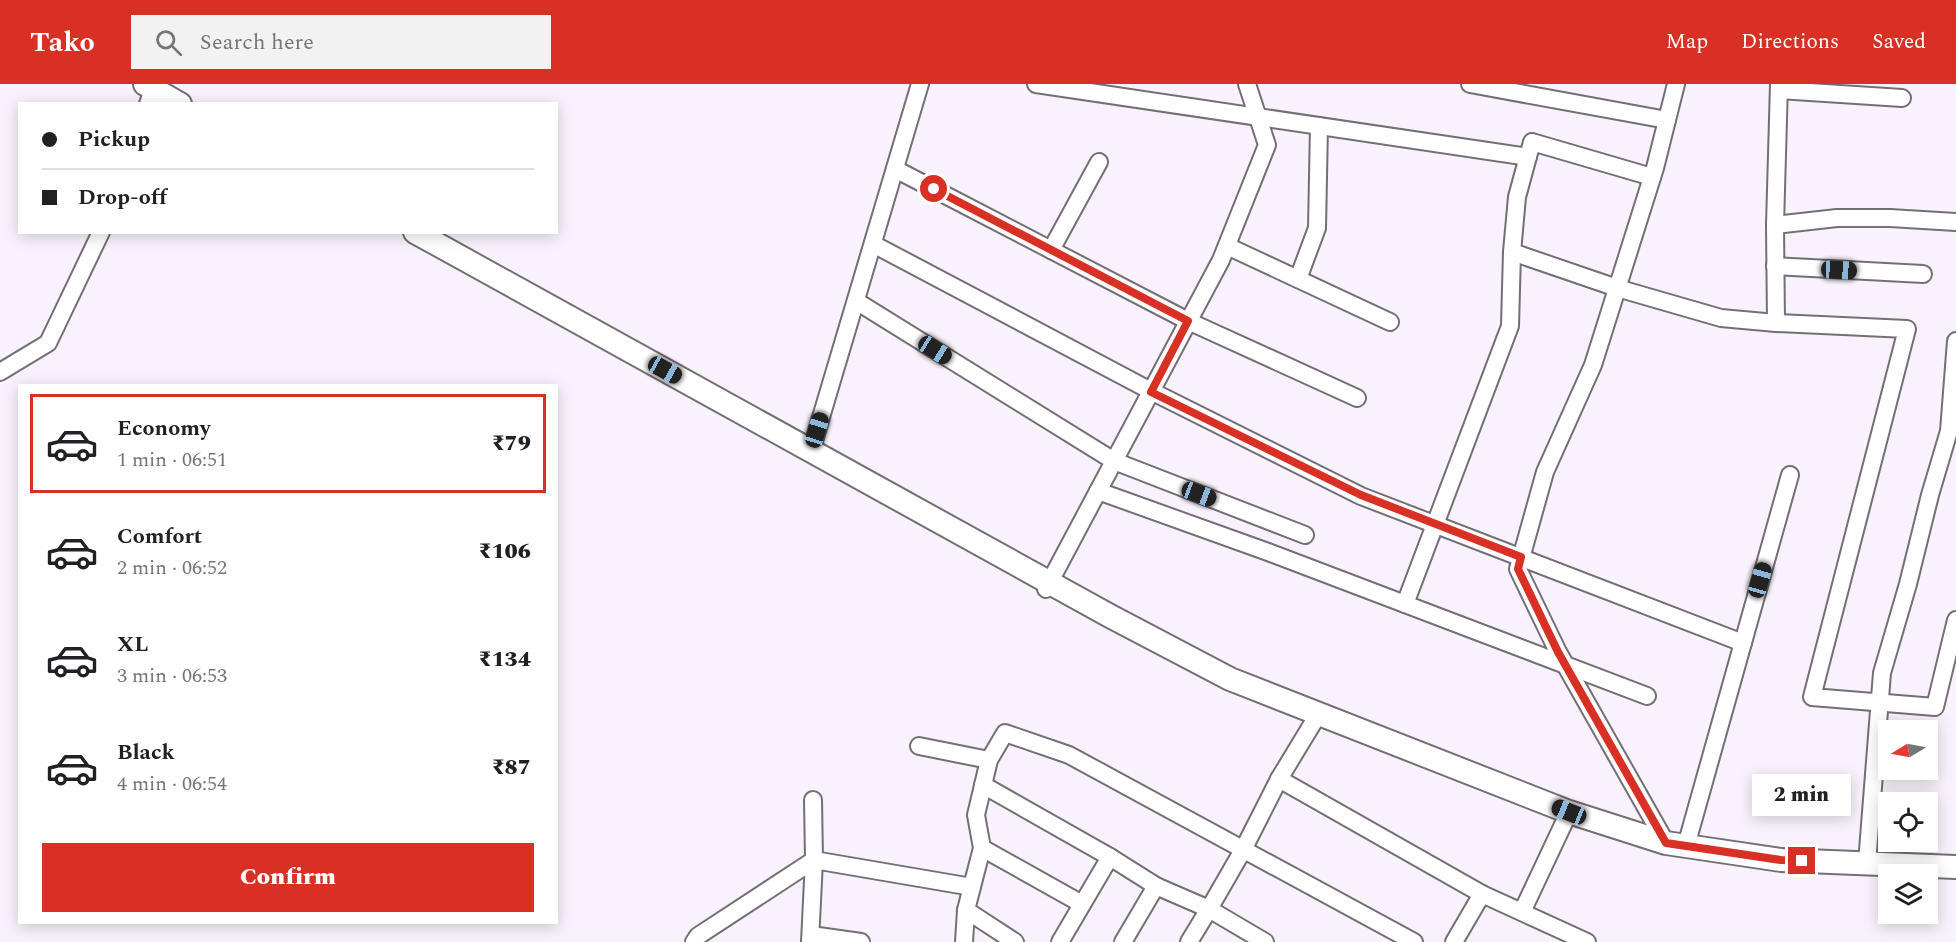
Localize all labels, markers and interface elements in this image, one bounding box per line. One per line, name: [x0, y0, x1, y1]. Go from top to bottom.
search box: [131, 15, 551, 69]
text: Tako: [30, 21, 95, 64]
icon: search: [152, 26, 185, 59]
text: Search here: [200, 26, 314, 59]
text: Map: [1666, 26, 1708, 58]
text: Directions: [1741, 26, 1839, 58]
text: Saved: [1872, 26, 1926, 58]
text: Pickup: [78, 123, 150, 156]
route start: [920, 175, 947, 202]
text: Drop-off: [78, 181, 167, 214]
car: [1821, 260, 1857, 280]
car: [915, 333, 955, 367]
car: [645, 353, 685, 387]
car: [803, 410, 831, 450]
text: Economy: [117, 412, 210, 445]
icon: car: [45, 417, 99, 471]
text: ₹79: [491, 427, 531, 460]
text: 1 min · 06:51: [117, 445, 227, 475]
car: [1179, 479, 1219, 509]
text: Comfort: [117, 520, 202, 553]
icon: car: [45, 525, 99, 579]
text: ₹106: [478, 535, 531, 568]
text: 2 min · 06:52: [117, 553, 227, 583]
car: [1746, 560, 1774, 600]
text: XL: [117, 628, 148, 661]
icon: car: [45, 633, 99, 687]
text: ₹134: [478, 643, 531, 676]
text: 3 min · 06:53: [117, 661, 227, 691]
north arrow: [1878, 720, 1938, 780]
map controls: [1878, 720, 1938, 924]
text: Black: [117, 736, 175, 769]
icon: car: [45, 741, 99, 795]
text: ₹87: [491, 751, 531, 784]
text: 4 min · 06:54: [117, 769, 227, 799]
callout: 2 min: [1752, 774, 1852, 816]
text: 2 min: [1774, 780, 1829, 810]
button: locate: [1878, 792, 1938, 852]
car: [1549, 797, 1589, 827]
button: Confirm: [42, 843, 534, 912]
route end: [1788, 847, 1815, 874]
button: layers: [1878, 864, 1938, 924]

